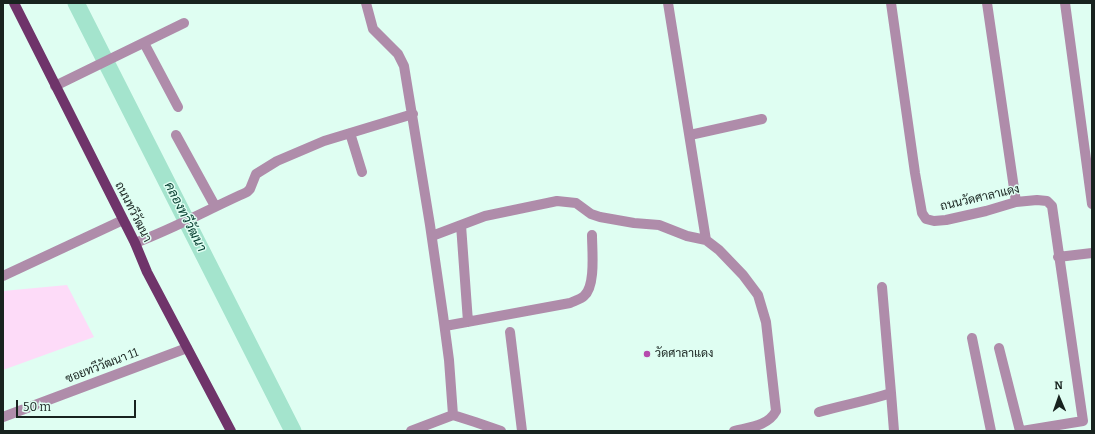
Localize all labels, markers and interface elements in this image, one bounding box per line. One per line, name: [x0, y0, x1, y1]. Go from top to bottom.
street label: ถนนทวีวัฒนา: [112, 179, 154, 245]
water label: คลองทวีวัฒนา: [161, 180, 209, 254]
street label: ถนนวัดศาลาแดง: [939, 182, 1021, 214]
street label: ซอยทวีวัฒนา 11: [63, 345, 141, 387]
place label: วัดศาลาแดง: [655, 347, 714, 361]
marker: วัดศาลาแดง: [642, 349, 652, 359]
north arrow: [1039, 378, 1079, 418]
text: N: [1054, 379, 1063, 392]
scale bar: [18, 392, 138, 418]
text: 50 m: [23, 400, 51, 414]

